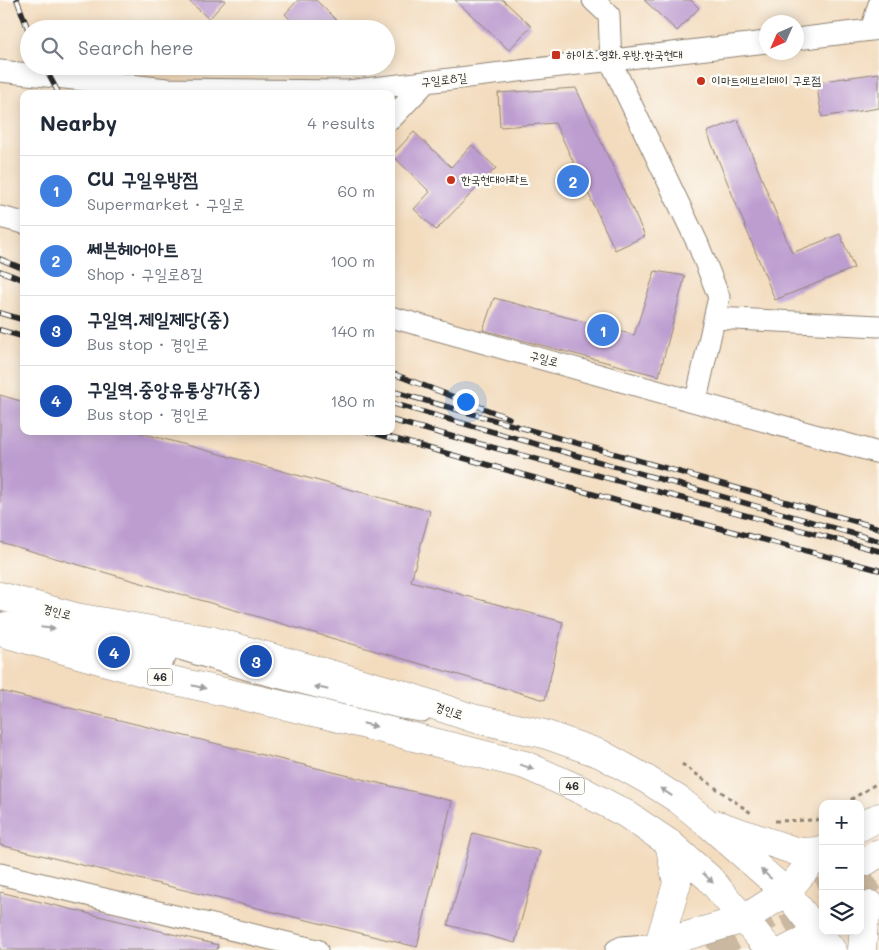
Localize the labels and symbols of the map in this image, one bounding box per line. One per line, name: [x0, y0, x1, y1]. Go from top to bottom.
north arrow: [759, 15, 804, 60]
place label: 하이츠.영화.우방.한국현대: [566, 46, 683, 62]
marker: 하이츠.영화.우방.한국현대: [550, 49, 562, 61]
street label: 구일로8길: [420, 69, 468, 89]
place label: 이마트에브리데이 구로점: [711, 72, 821, 88]
marker: 이마트에브리데이 구로점: [695, 75, 707, 87]
pin: 2: [557, 162, 589, 200]
place label: 한국현대아파트: [461, 171, 529, 187]
marker: 한국현대아파트: [445, 174, 457, 186]
pin: 1: [587, 311, 619, 349]
street label: 구일로: [528, 347, 560, 370]
your location: [453, 389, 479, 415]
street label: 경인로: [41, 600, 73, 623]
one-way arrow: [41, 624, 57, 632]
pin: 4: [98, 633, 130, 671]
pin: 3: [240, 642, 272, 680]
road number: 46: [148, 669, 172, 686]
one-way arrow: [191, 683, 207, 691]
one-way arrow: [314, 684, 329, 692]
street label: 경인로: [433, 698, 466, 722]
one-way arrow: [362, 721, 377, 729]
one-way arrow: [520, 763, 534, 771]
road number: 46: [560, 778, 584, 794]
one-way arrow: [659, 787, 673, 796]
one-way arrow: [760, 868, 772, 880]
one-way arrow: [702, 872, 714, 884]

